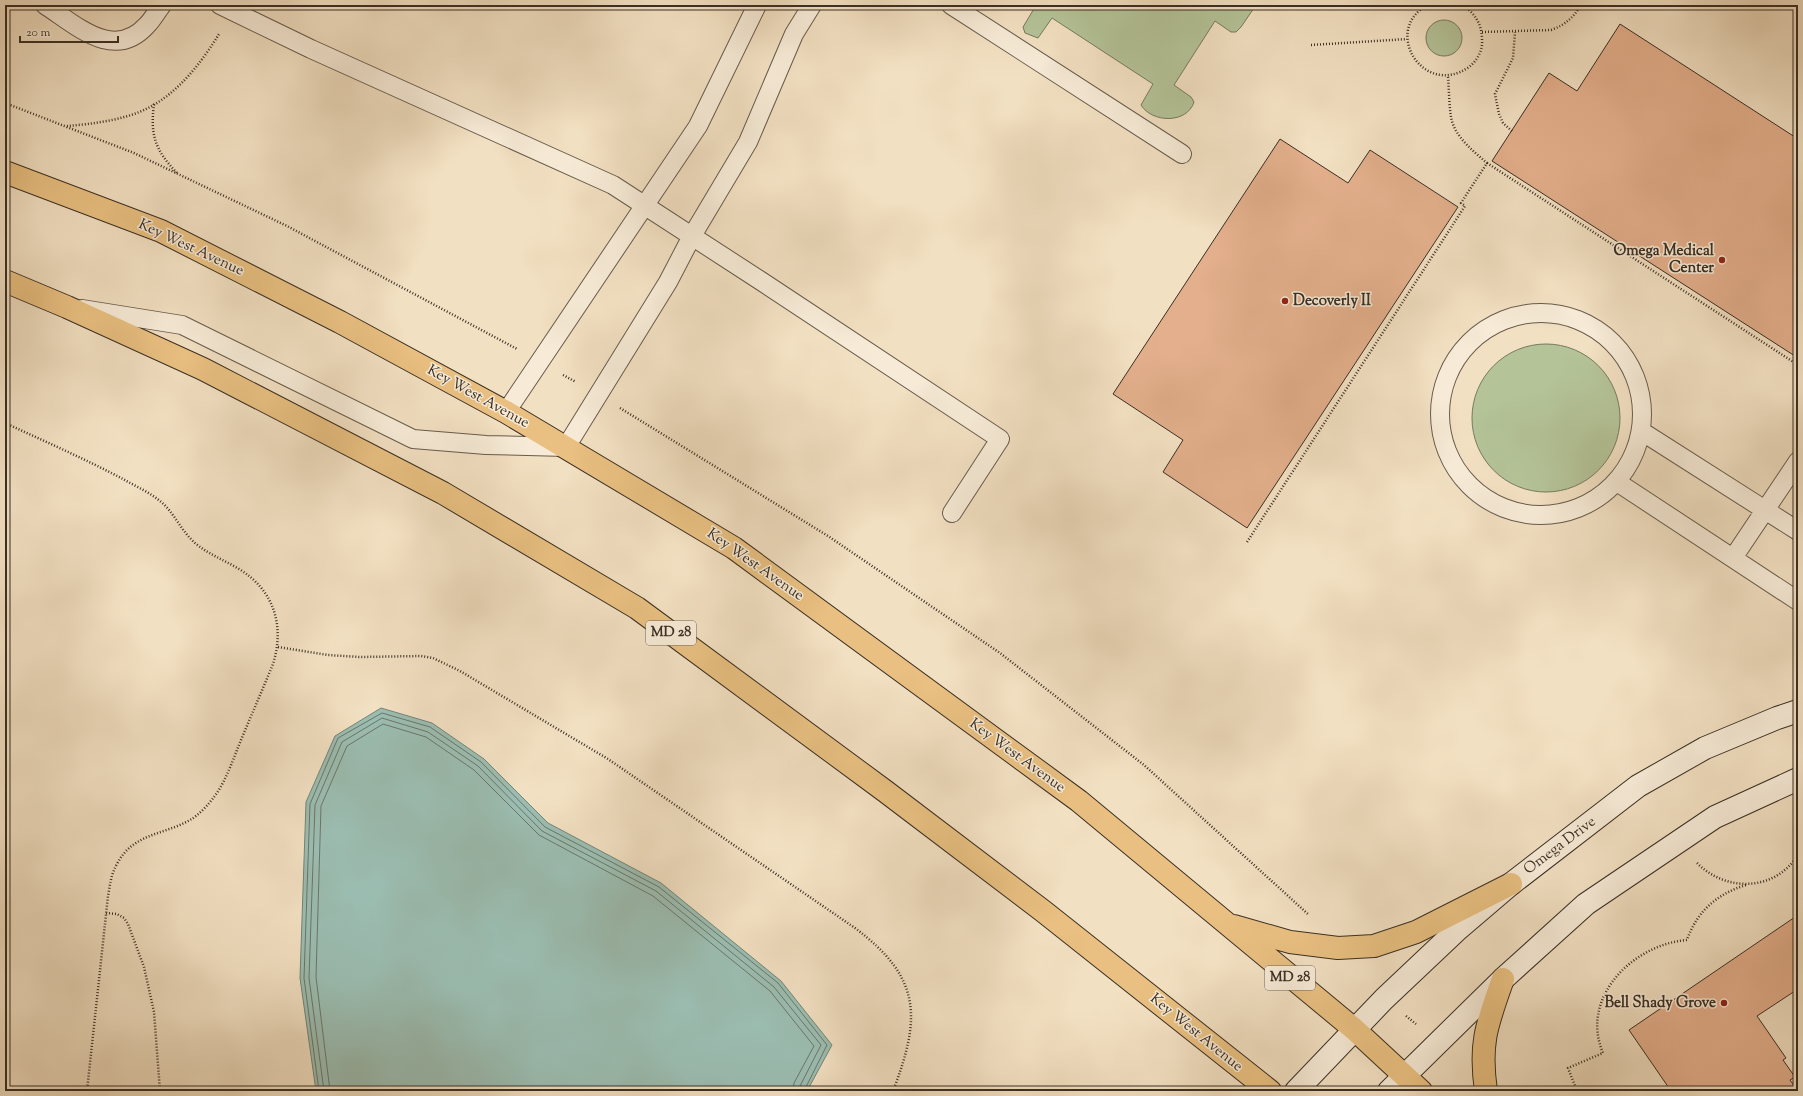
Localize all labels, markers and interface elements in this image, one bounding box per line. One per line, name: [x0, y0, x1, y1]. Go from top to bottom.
scale bar: [20, 18, 118, 44]
text: 20 m: [26, 24, 51, 42]
street label: Key West Avenue: [135, 214, 247, 282]
place label: Omega Medical Center: [1613, 241, 1715, 279]
marker: Omega Medical Center: [1717, 255, 1727, 265]
place label: Decoverly II: [1293, 291, 1371, 312]
marker: Decoverly II: [1280, 296, 1290, 306]
street label: Key West Avenue: [423, 360, 533, 434]
street label: Key West Avenue: [702, 524, 808, 606]
road number: MD 28: [646, 621, 696, 645]
street label: Key West Avenue: [965, 714, 1069, 798]
street label: Omega Drive: [1520, 812, 1600, 880]
road number: MD 28: [1265, 966, 1315, 990]
street label: Key West Avenue: [1145, 989, 1247, 1077]
place label: Bell Shady Grove: [1605, 993, 1716, 1014]
marker: Bell Shady Grove: [1719, 998, 1729, 1008]

